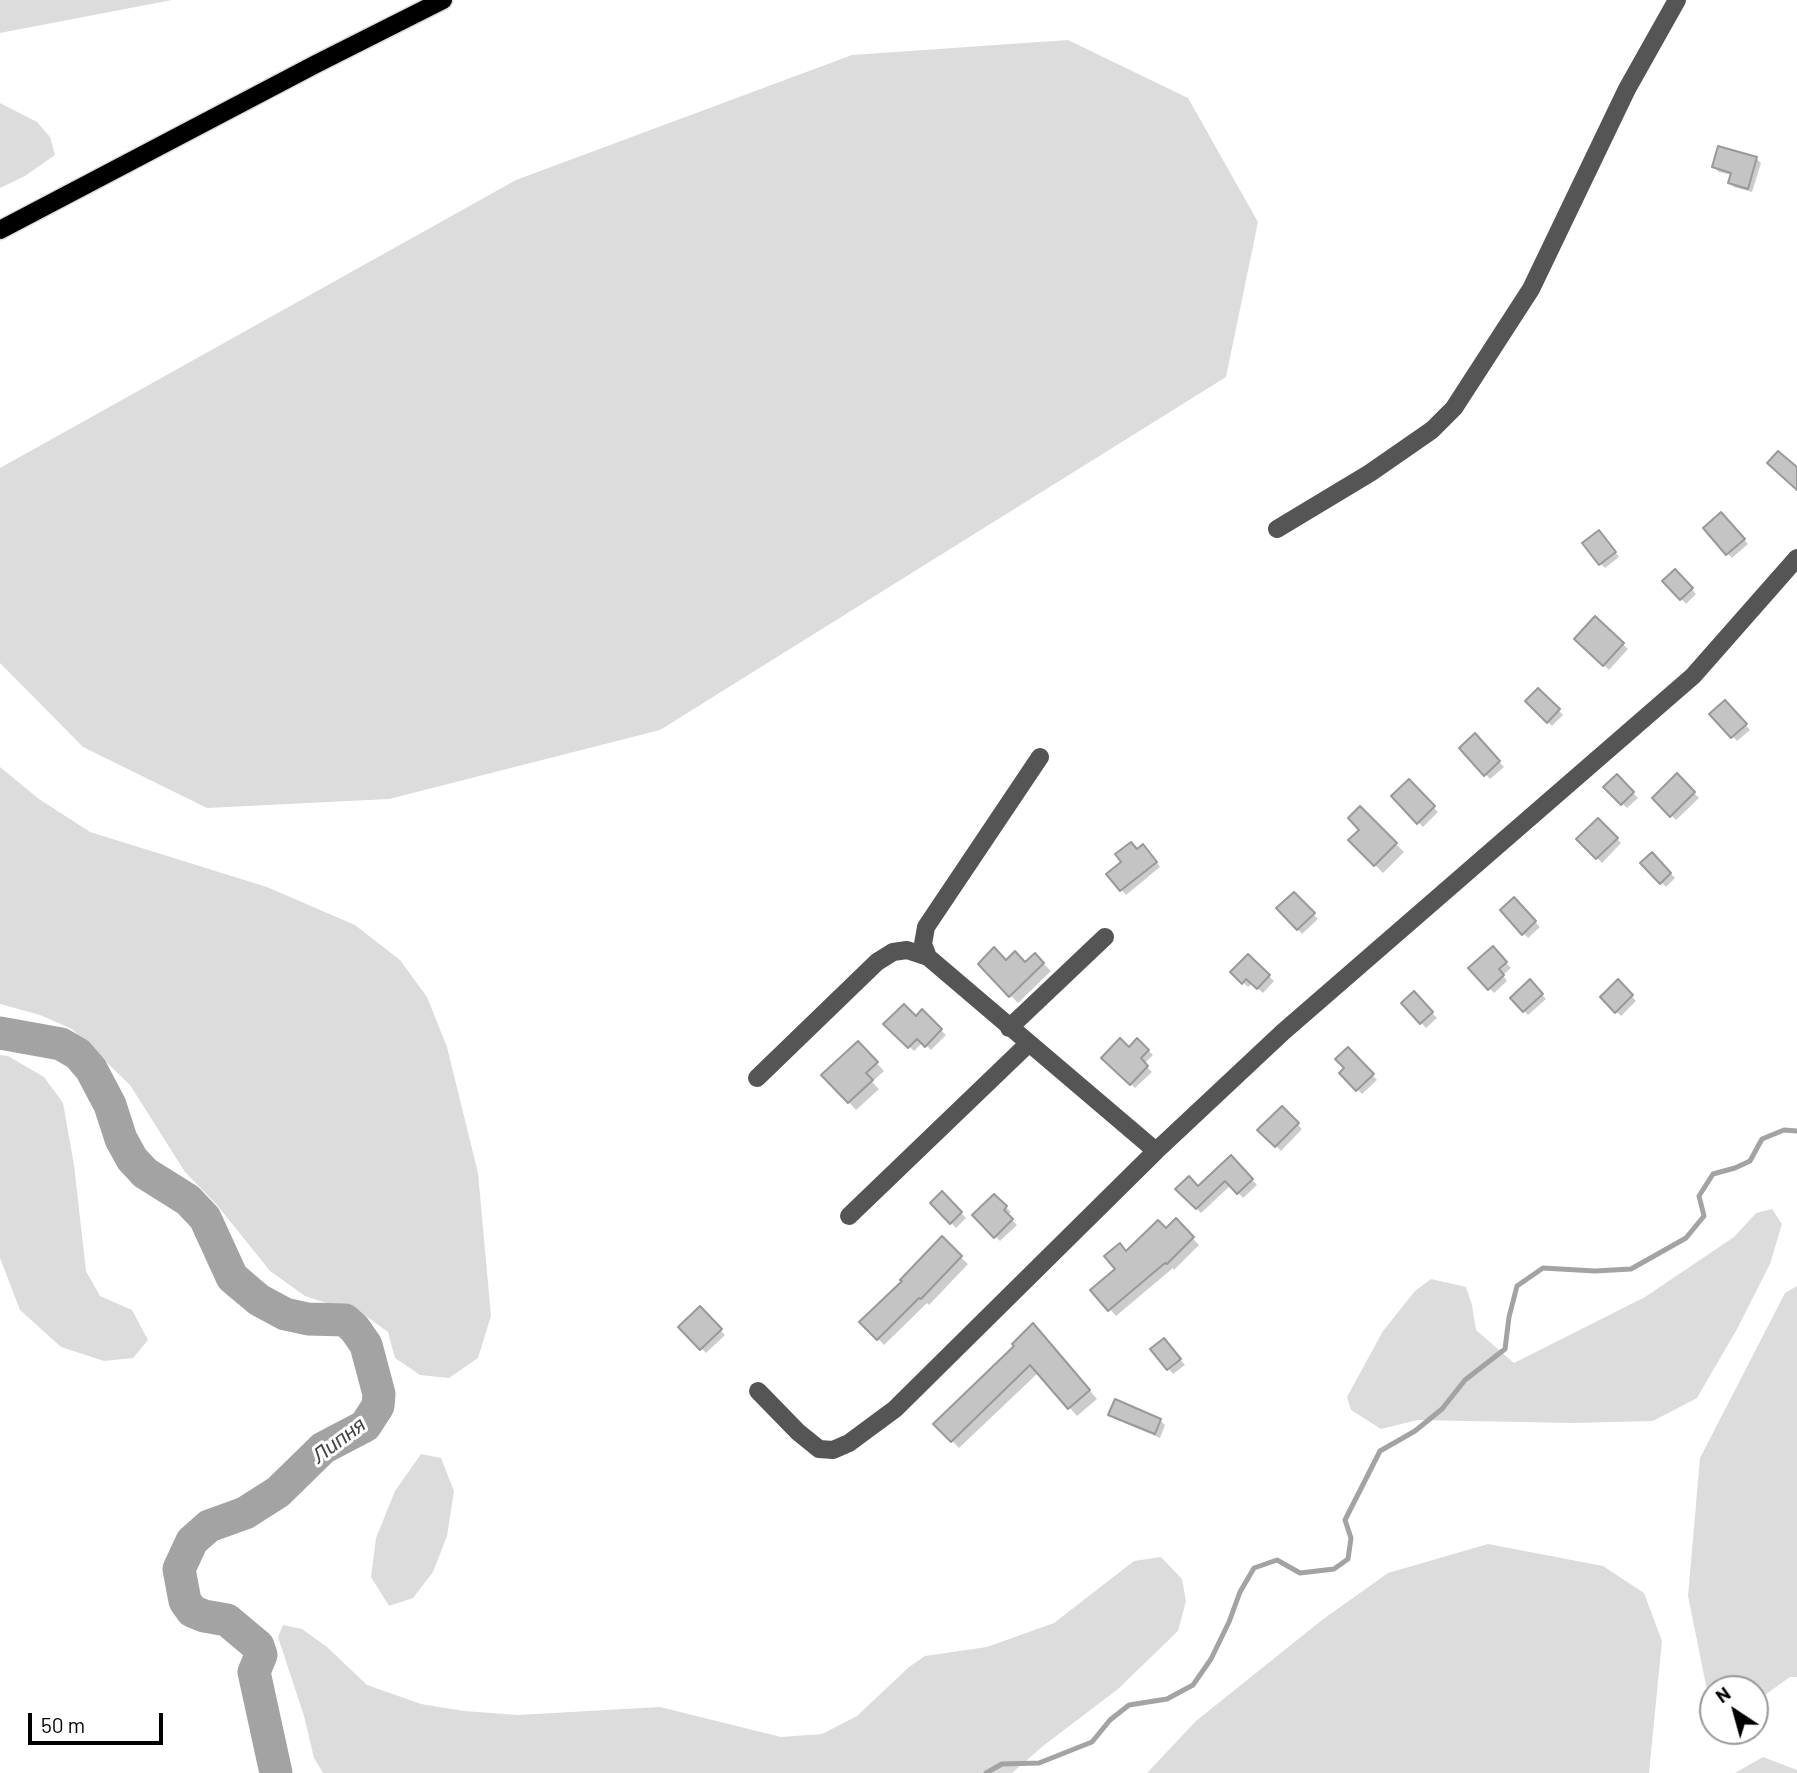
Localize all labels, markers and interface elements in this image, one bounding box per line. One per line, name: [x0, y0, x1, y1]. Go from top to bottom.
water label: Липня: [307, 1412, 371, 1468]
north arrow: [1699, 1675, 1769, 1745]
text: N: [1711, 1681, 1734, 1707]
scale bar: [32, 1700, 166, 1744]
text: 50 m: [41, 1712, 85, 1737]

